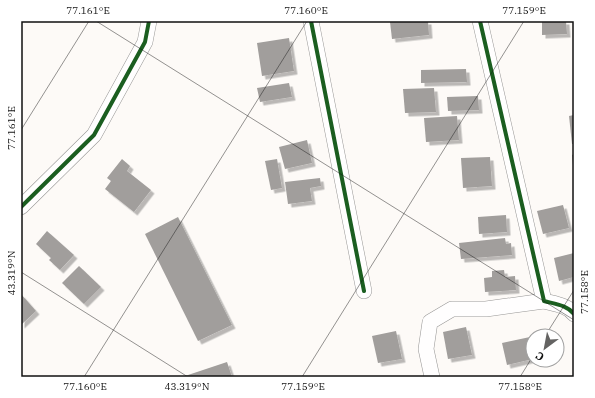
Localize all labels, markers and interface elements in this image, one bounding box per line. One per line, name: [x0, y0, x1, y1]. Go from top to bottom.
text: 77.161°E: [66, 4, 110, 17]
text: 77.160°E: [284, 4, 328, 17]
text: 77.159°E: [502, 4, 546, 17]
text: 77.161°E: [5, 106, 18, 150]
text: 43.319°N: [5, 250, 18, 296]
text: 77.158°E: [578, 270, 591, 314]
north arrow: [525, 328, 565, 368]
text: С: [533, 349, 547, 364]
text: 77.160°E: [63, 380, 107, 393]
text: 43.319°N: [164, 380, 210, 393]
text: 77.159°E: [281, 380, 325, 393]
text: 77.158°E: [498, 380, 542, 393]

